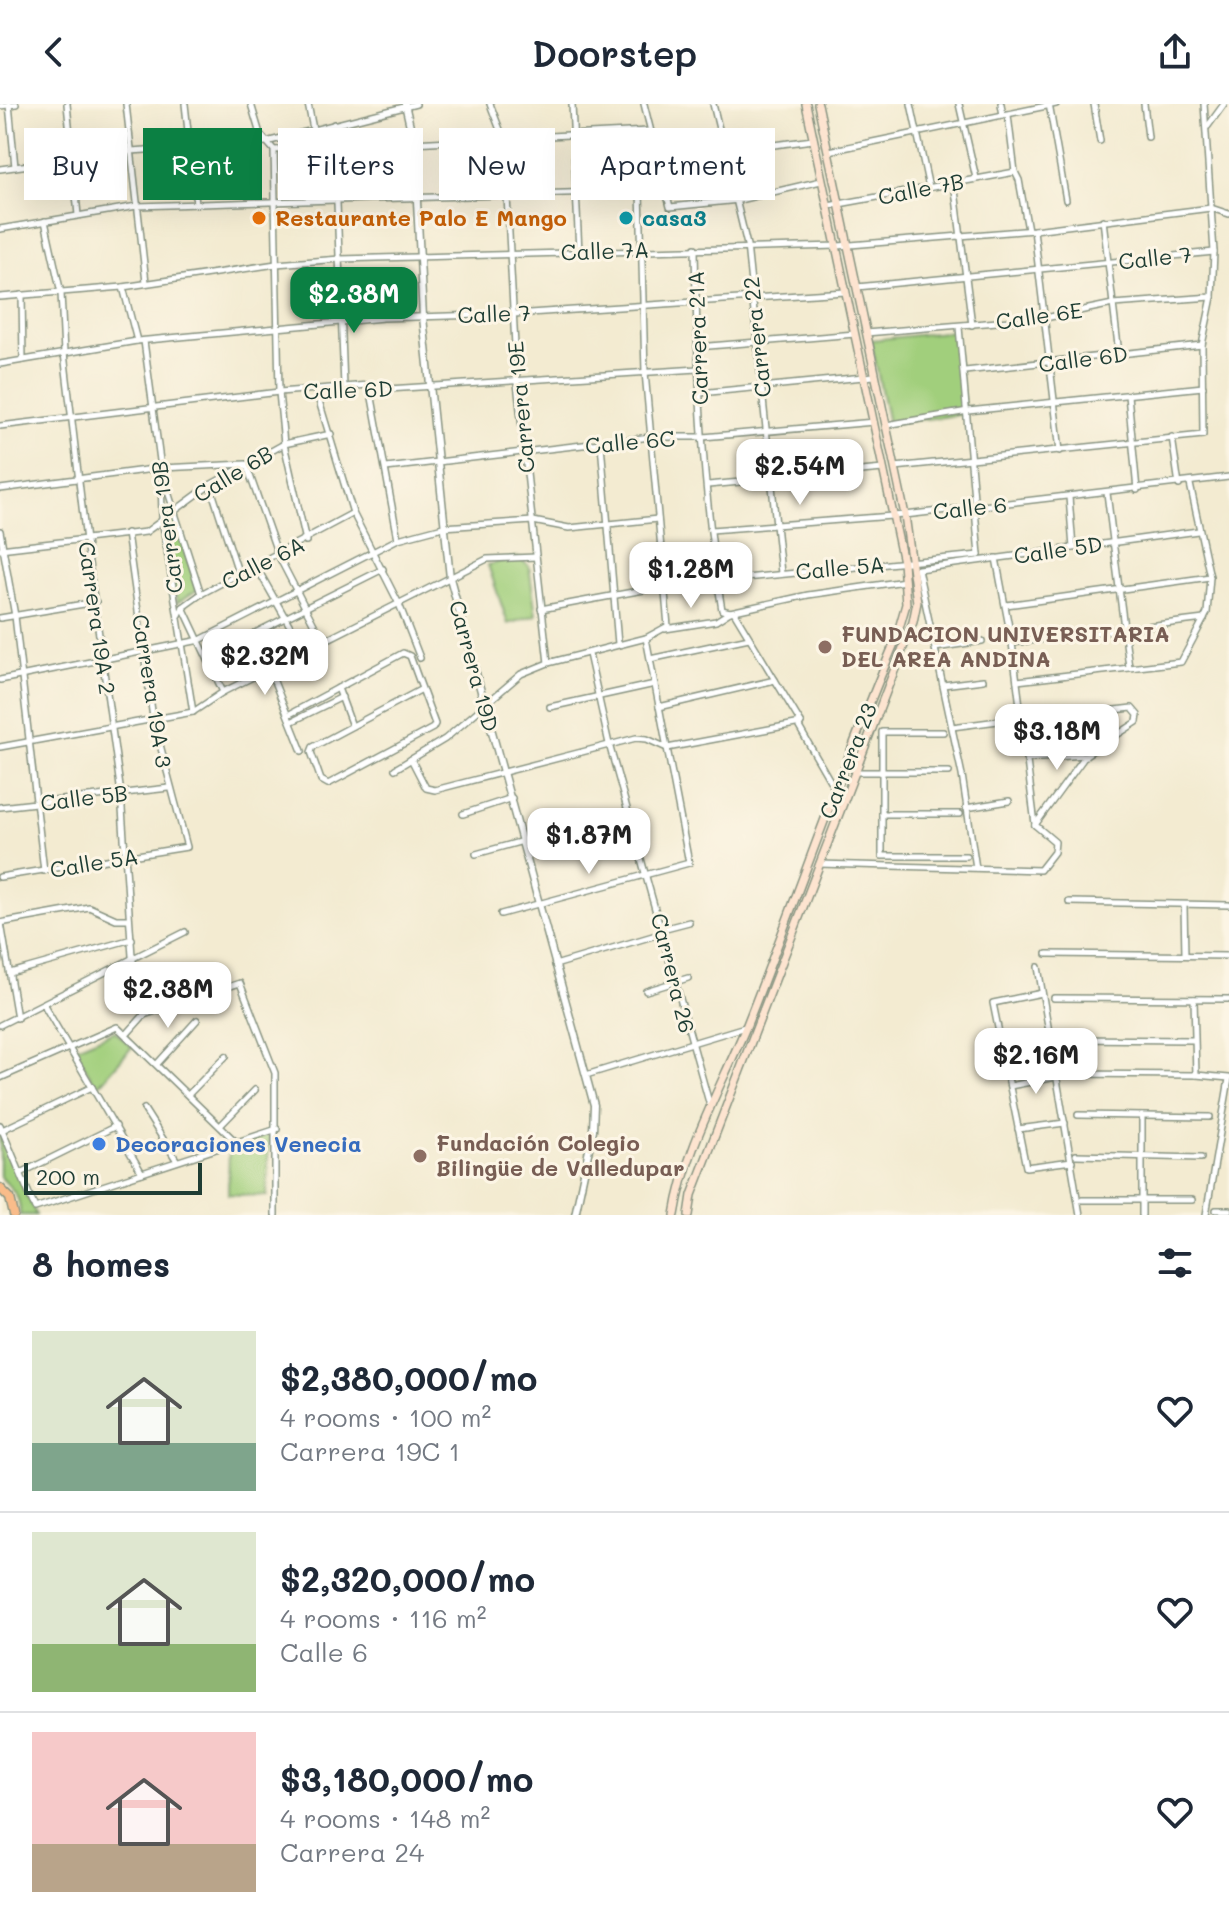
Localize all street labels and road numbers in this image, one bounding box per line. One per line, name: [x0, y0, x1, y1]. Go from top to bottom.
street label: Calle 7B: [875, 166, 966, 211]
street label: Calle 7A: [560, 234, 650, 267]
street label: Calle 7: [1117, 239, 1193, 276]
street label: Carrera 21A: [681, 270, 714, 406]
street label: Carrera 22: [736, 275, 777, 399]
street label: Calle 6E: [994, 295, 1084, 336]
street label: Calle 7: [457, 298, 531, 329]
street label: Calle 6D: [1037, 339, 1129, 378]
street label: Carrera 19E: [500, 340, 541, 474]
street label: Calle 6D: [303, 373, 393, 406]
street label: Calle 6C: [584, 423, 676, 460]
street label: Calle 6B: [188, 438, 278, 509]
street label: Carrera 19B: [144, 459, 189, 595]
street label: Calle 6: [931, 489, 1008, 526]
street label: Calle 6A: [216, 529, 309, 596]
street label: Calle 5D: [1012, 529, 1104, 570]
street label: Carrera 19A 2: [72, 540, 123, 696]
street label: Calle 5A: [794, 549, 886, 586]
street label: Carrera 19D: [443, 597, 506, 735]
street label: Carrera 19A 3: [126, 612, 179, 770]
street label: Carrera 23: [812, 699, 883, 823]
street label: Calle 5B: [39, 778, 129, 817]
street label: Calle 5A: [48, 841, 140, 884]
street label: Carrera 26: [645, 910, 702, 1036]

